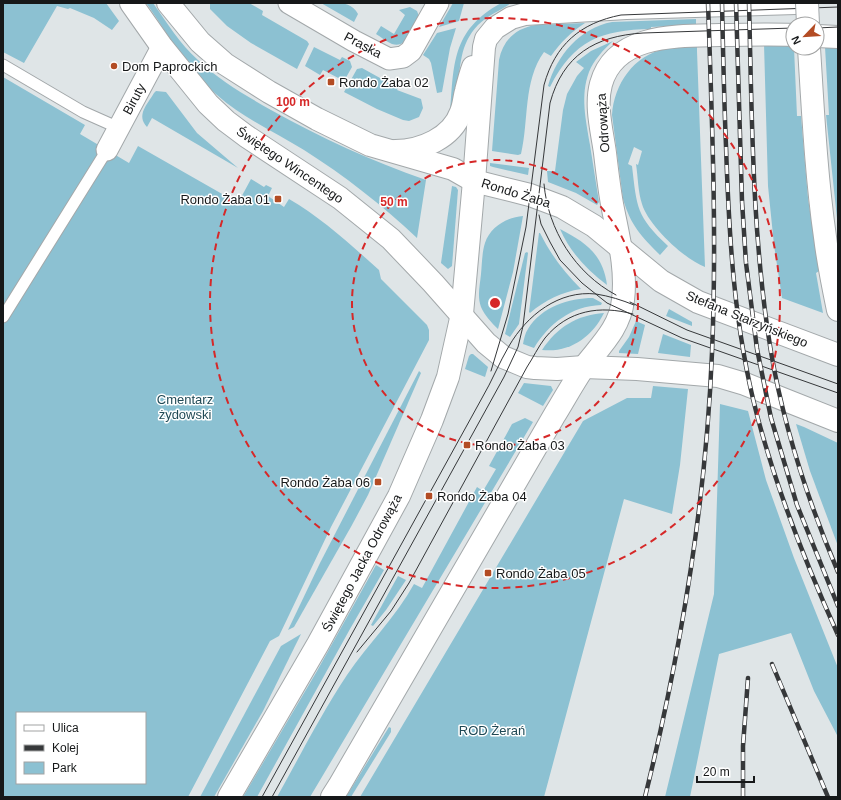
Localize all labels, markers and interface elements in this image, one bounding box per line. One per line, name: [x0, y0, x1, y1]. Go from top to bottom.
north arrow: [785, 16, 825, 56]
street label: Praska: [342, 29, 385, 61]
text: N: [789, 34, 803, 46]
place label: Dom Paprockich: [122, 59, 217, 74]
marker: Dom Paprockich: [109, 61, 119, 71]
place label: Rondo Żaba 02: [339, 75, 429, 90]
marker: Rondo Żaba 02: [326, 77, 336, 87]
street label: Biruty: [120, 80, 149, 117]
street label: Odrowąża: [593, 92, 613, 153]
text: 100 m: [276, 95, 310, 109]
street label: Świętego Wincentego: [234, 124, 346, 206]
street label: Rondo Żaba: [480, 175, 553, 211]
place label: Rondo Żaba 01: [180, 192, 270, 207]
marker: Rondo Żaba 01: [273, 194, 283, 204]
text: 50 m: [380, 195, 408, 209]
street label: Stefana Starzyńskiego: [684, 288, 810, 350]
centre of rings: [488, 296, 502, 310]
park label: Cmentarz żydowski: [157, 392, 213, 422]
place label: Rondo Żaba 03: [475, 438, 565, 453]
marker: Rondo Żaba 03: [462, 440, 472, 450]
place label: Rondo Żaba 06: [280, 475, 370, 490]
marker: Rondo Żaba 06: [373, 477, 383, 487]
place label: Rondo Żaba 04: [437, 489, 527, 504]
street label: Świętego Jacka Odrowąża: [319, 491, 405, 634]
marker: Rondo Żaba 04: [424, 491, 434, 501]
place label: Rondo Żaba 05: [496, 566, 586, 581]
marker: Rondo Żaba 05: [483, 568, 493, 578]
legend: [16, 712, 146, 784]
text: Ulica: [52, 721, 79, 735]
park label: ROD Żerań: [459, 723, 525, 738]
text: Kolej: [52, 741, 79, 755]
scale bar: [697, 758, 754, 784]
text: Park: [52, 761, 78, 775]
text: 20 m: [703, 765, 730, 779]

